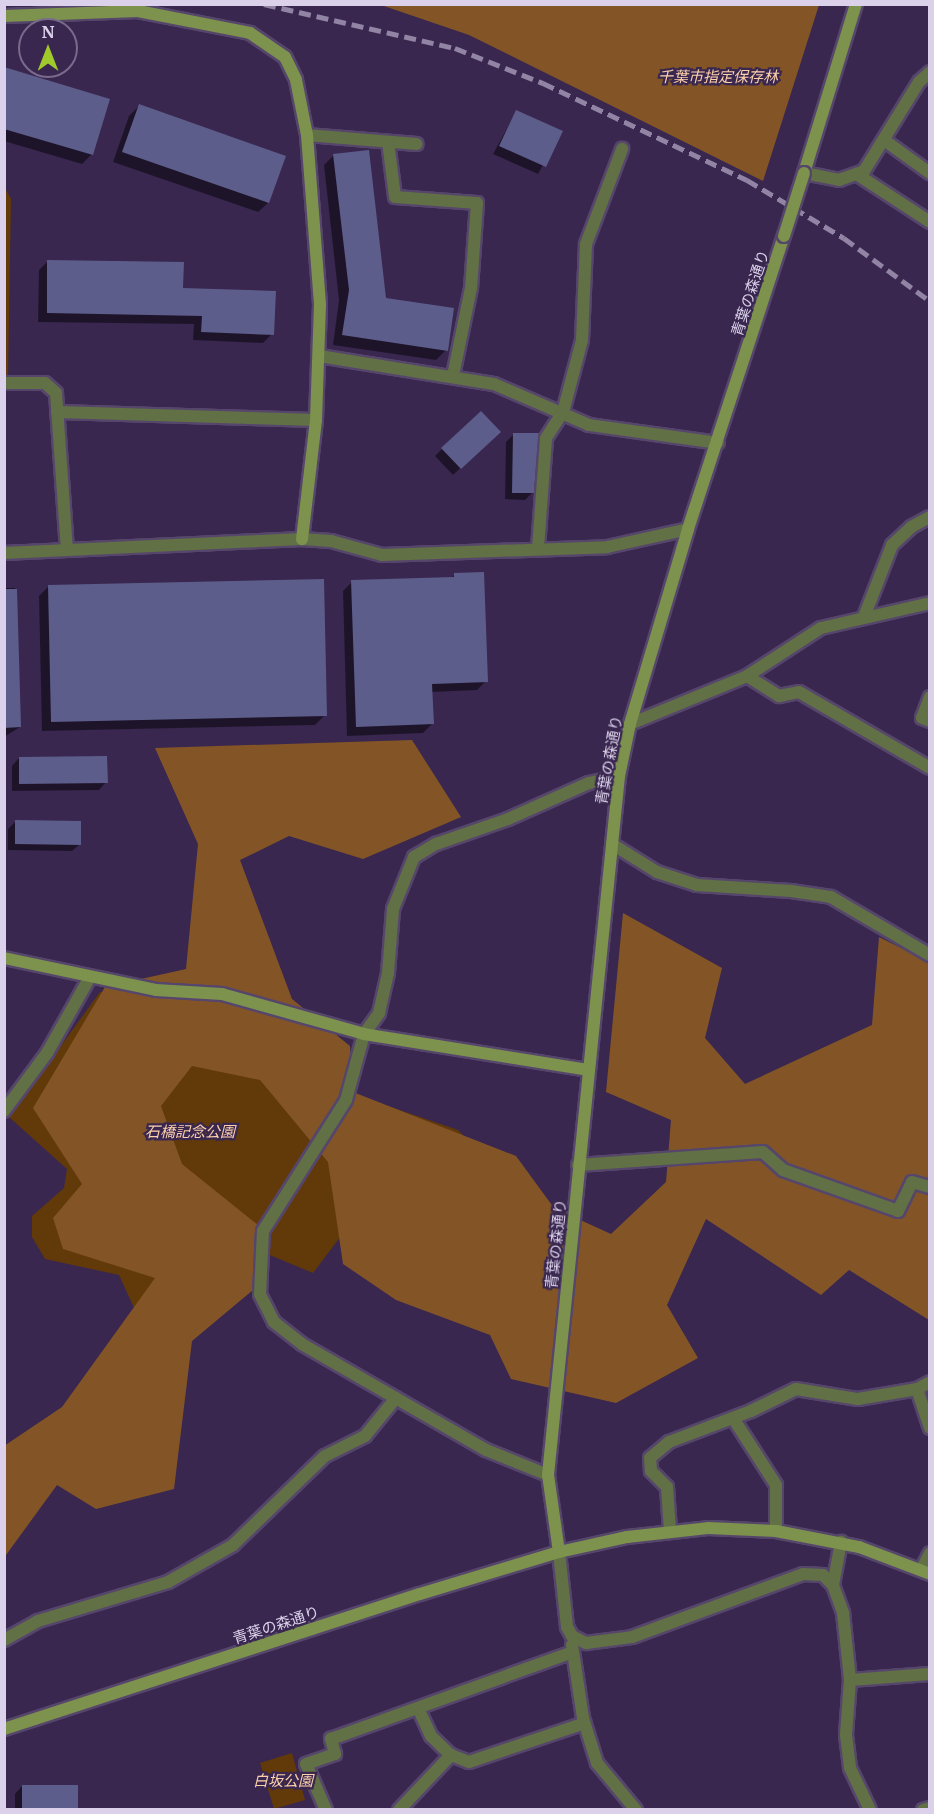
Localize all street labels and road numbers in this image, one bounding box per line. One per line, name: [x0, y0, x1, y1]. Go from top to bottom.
street label: 青葉の森通り: [728, 247, 772, 339]
street label: 青葉の森通り: [592, 714, 626, 806]
street label: 青葉の森通り: [542, 1198, 570, 1290]
street label: 青葉の森通り: [230, 1603, 322, 1647]

